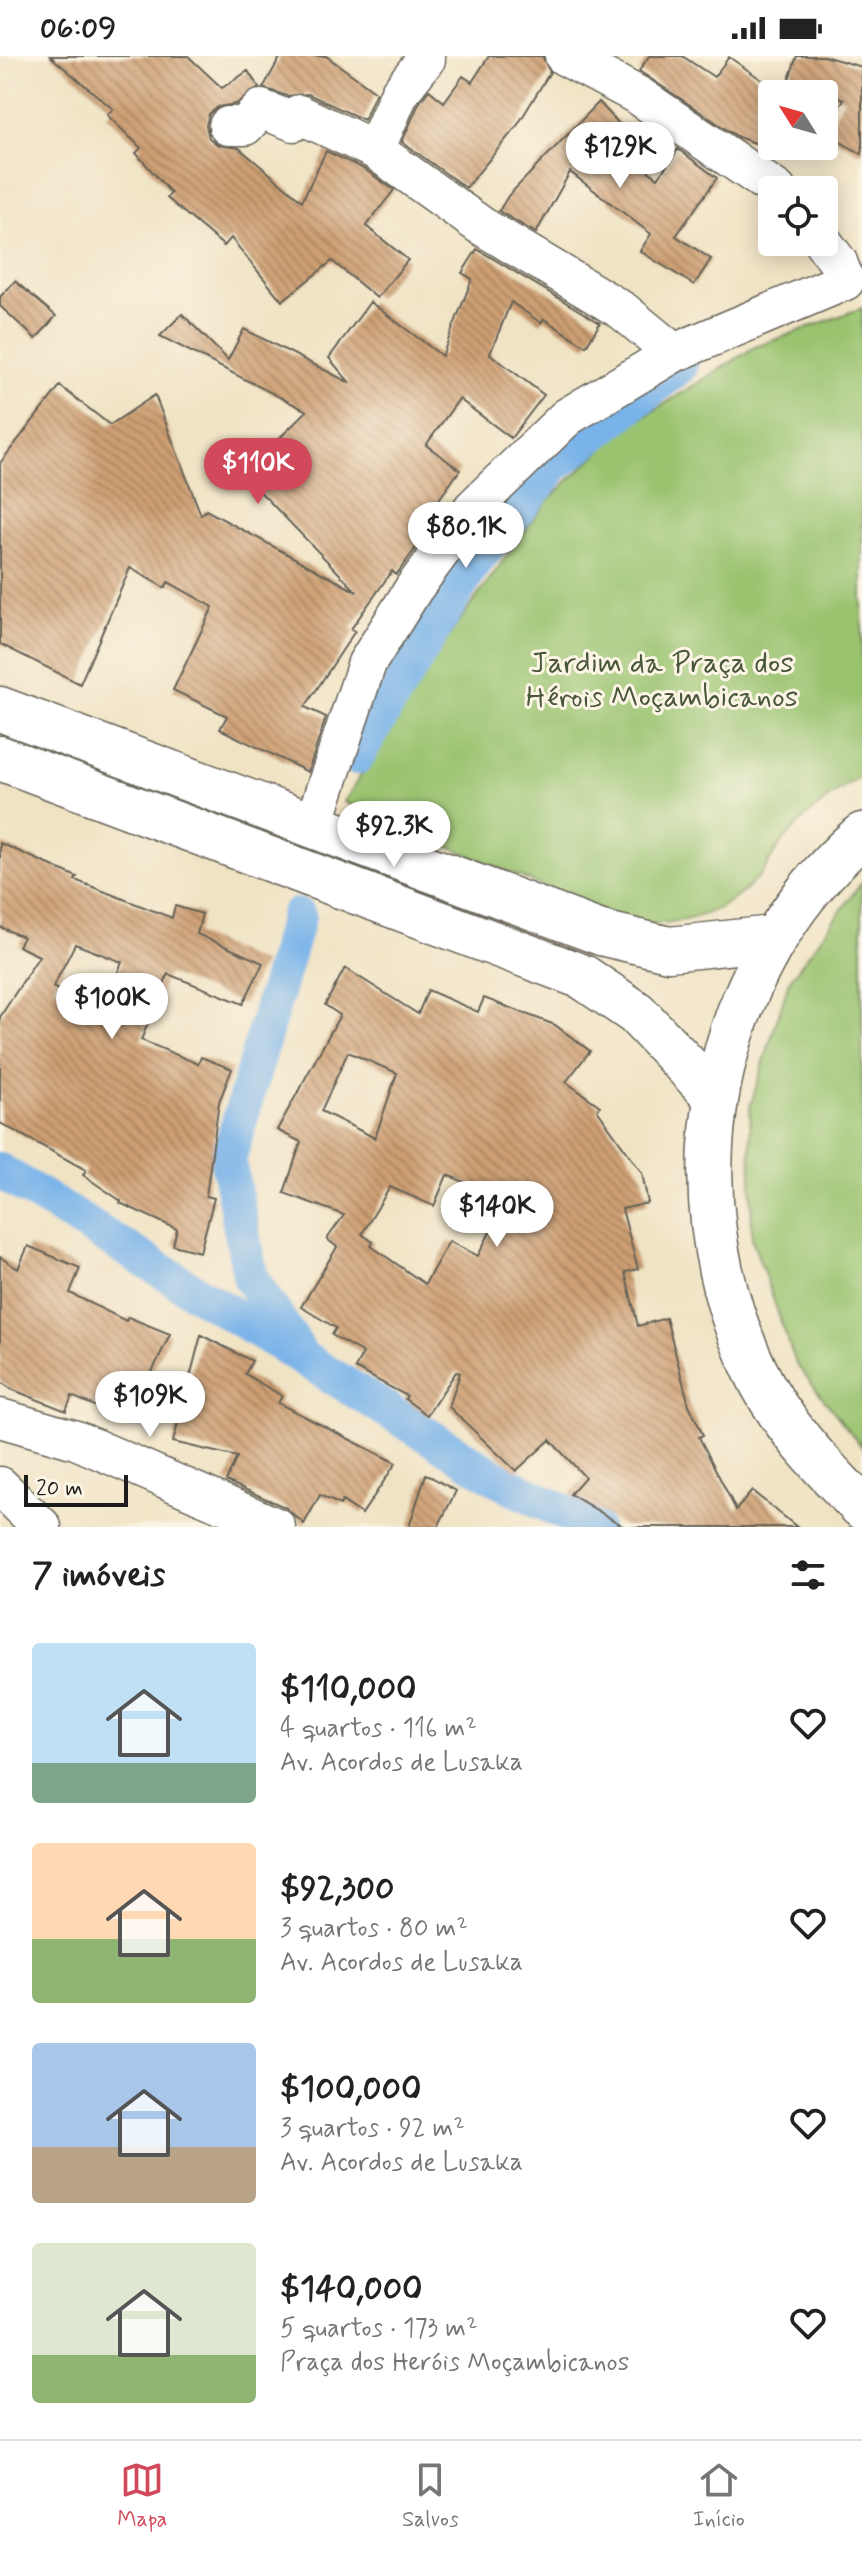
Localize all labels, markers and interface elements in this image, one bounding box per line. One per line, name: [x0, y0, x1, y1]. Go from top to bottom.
text: 06:09: [40, 9, 116, 48]
north arrow: [758, 80, 838, 160]
map controls: [758, 80, 838, 256]
pin: $129K: [564, 122, 676, 190]
text: $129K: [584, 131, 656, 165]
button: locate: [758, 176, 838, 256]
pin: $110K: [202, 438, 314, 506]
text: $110K: [222, 447, 294, 481]
pin: $80.1K: [401, 502, 531, 570]
text: $80.1K: [426, 511, 506, 545]
park label: Jardim da Praça dos Hérois Moçambicanos: [526, 644, 798, 717]
pin: $92.3K: [329, 801, 459, 869]
text: $92.3K: [355, 810, 433, 844]
pin: $100K: [56, 973, 168, 1041]
text: $100K: [74, 982, 150, 1016]
pin: $140K: [441, 1181, 553, 1249]
text: $140K: [459, 1190, 535, 1224]
pin: $109K: [94, 1371, 206, 1439]
text: $109K: [113, 1380, 187, 1414]
scale bar: [24, 1471, 128, 1507]
text: 20 m: [36, 1475, 83, 1503]
text: 7 imóveis: [32, 1553, 165, 1598]
icon: filters: [786, 1553, 830, 1597]
text: $110,000: [280, 1667, 417, 1712]
icon: home: [96, 1675, 192, 1771]
icon: heart: [786, 1701, 830, 1745]
text: 4 quartos · 116 m²: [280, 1712, 477, 1746]
text: Av. Acordos de Lusaka: [280, 1746, 523, 1780]
text: $92,300: [280, 1867, 394, 1912]
icon: home: [96, 1875, 192, 1971]
icon: heart: [786, 1901, 830, 1945]
text: 3 quartos · 80 m²: [280, 1912, 468, 1946]
text: Av. Acordos de Lusaka: [280, 1946, 523, 1980]
text: $100,000: [280, 2067, 421, 2112]
icon: home: [96, 2075, 192, 2171]
icon: heart: [786, 2101, 830, 2145]
text: 3 quartos · 92 m²: [280, 2112, 465, 2146]
text: Av. Acordos de Lusaka: [280, 2146, 523, 2180]
text: $140,000: [280, 2267, 423, 2312]
icon: home: [96, 2275, 192, 2371]
icon: heart: [786, 2301, 830, 2345]
text: 5 quartos · 173 m²: [280, 2312, 477, 2346]
text: Praça dos Heróis Moçambicanos: [280, 2346, 629, 2380]
tab: Mapa: [117, 2458, 167, 2534]
tab: Salvos: [402, 2458, 459, 2534]
tab: Início: [693, 2458, 745, 2534]

